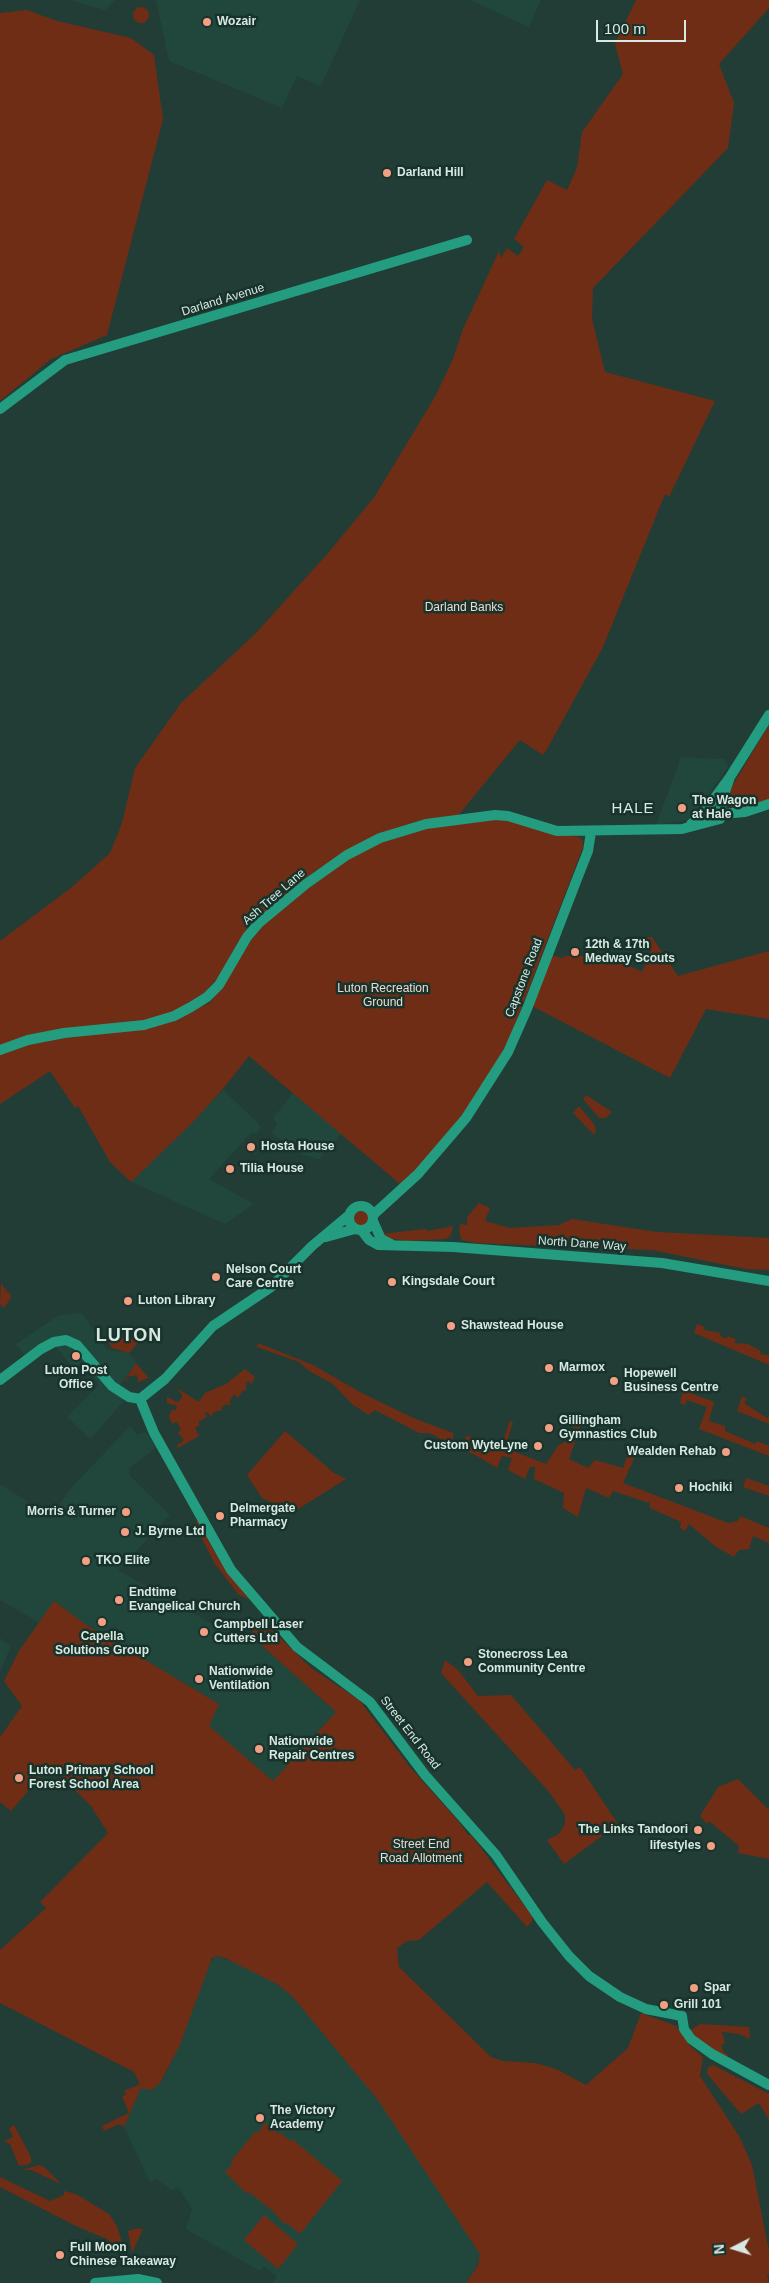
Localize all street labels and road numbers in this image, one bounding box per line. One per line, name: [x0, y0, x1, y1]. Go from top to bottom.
street label: Darland Avenue: [180, 281, 266, 319]
street label: Ash Tree Lane: [240, 866, 308, 928]
street label: Capstone Road: [502, 936, 546, 1020]
street label: North Dane Way: [537, 1234, 627, 1254]
street label: Street End Road: [377, 1694, 443, 1772]

